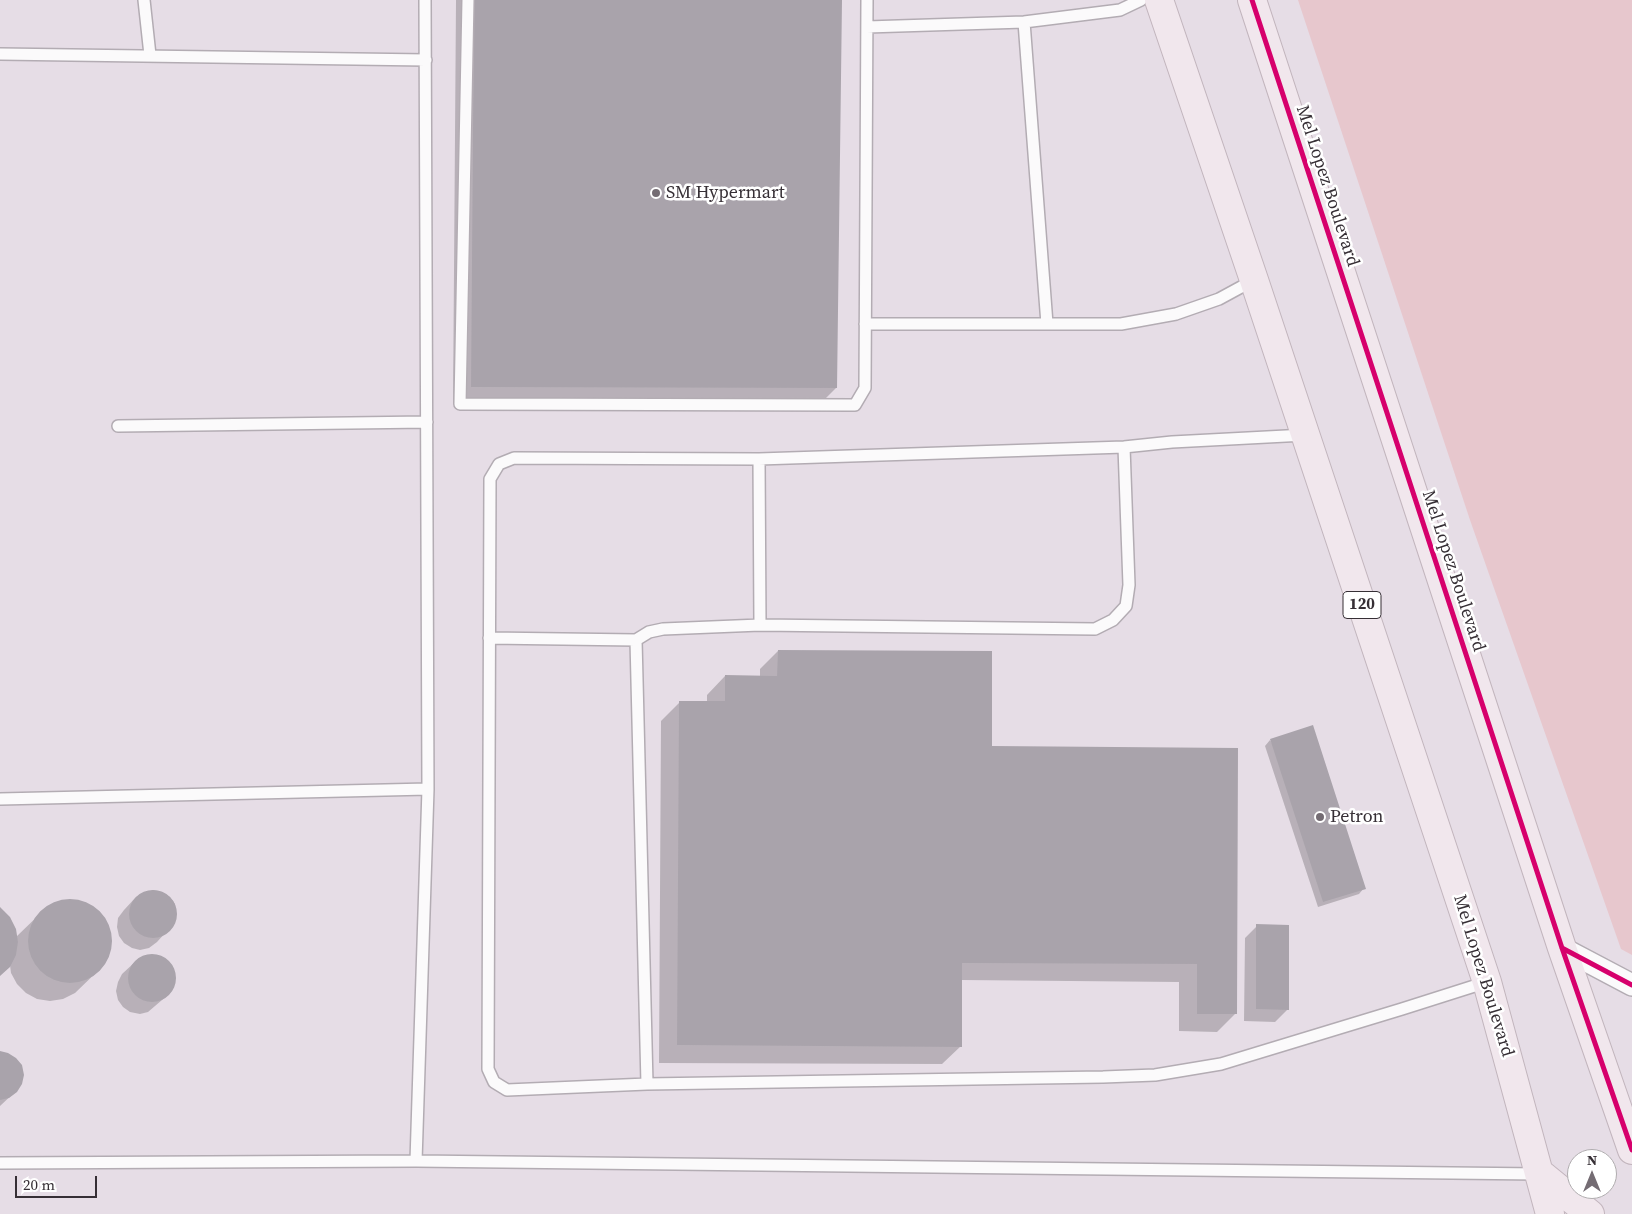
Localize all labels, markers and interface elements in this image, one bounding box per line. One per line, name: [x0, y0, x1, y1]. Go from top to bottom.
street label: Mel Lopez Boulevard: [1291, 103, 1363, 269]
place label: SM Hypermart: [666, 182, 785, 204]
marker: SM Hypermart: [650, 187, 662, 199]
street label: Mel Lopez Boulevard: [1417, 488, 1489, 654]
road number: 120: [1343, 592, 1381, 618]
place label: Petron: [1330, 806, 1383, 828]
marker: Petron: [1314, 811, 1326, 823]
street label: Mel Lopez Boulevard: [1448, 892, 1518, 1060]
north arrow: [1567, 1149, 1617, 1199]
text: N: [1587, 1150, 1597, 1170]
scale bar: [18, 1166, 100, 1198]
text: 20 m: [23, 1174, 55, 1195]

